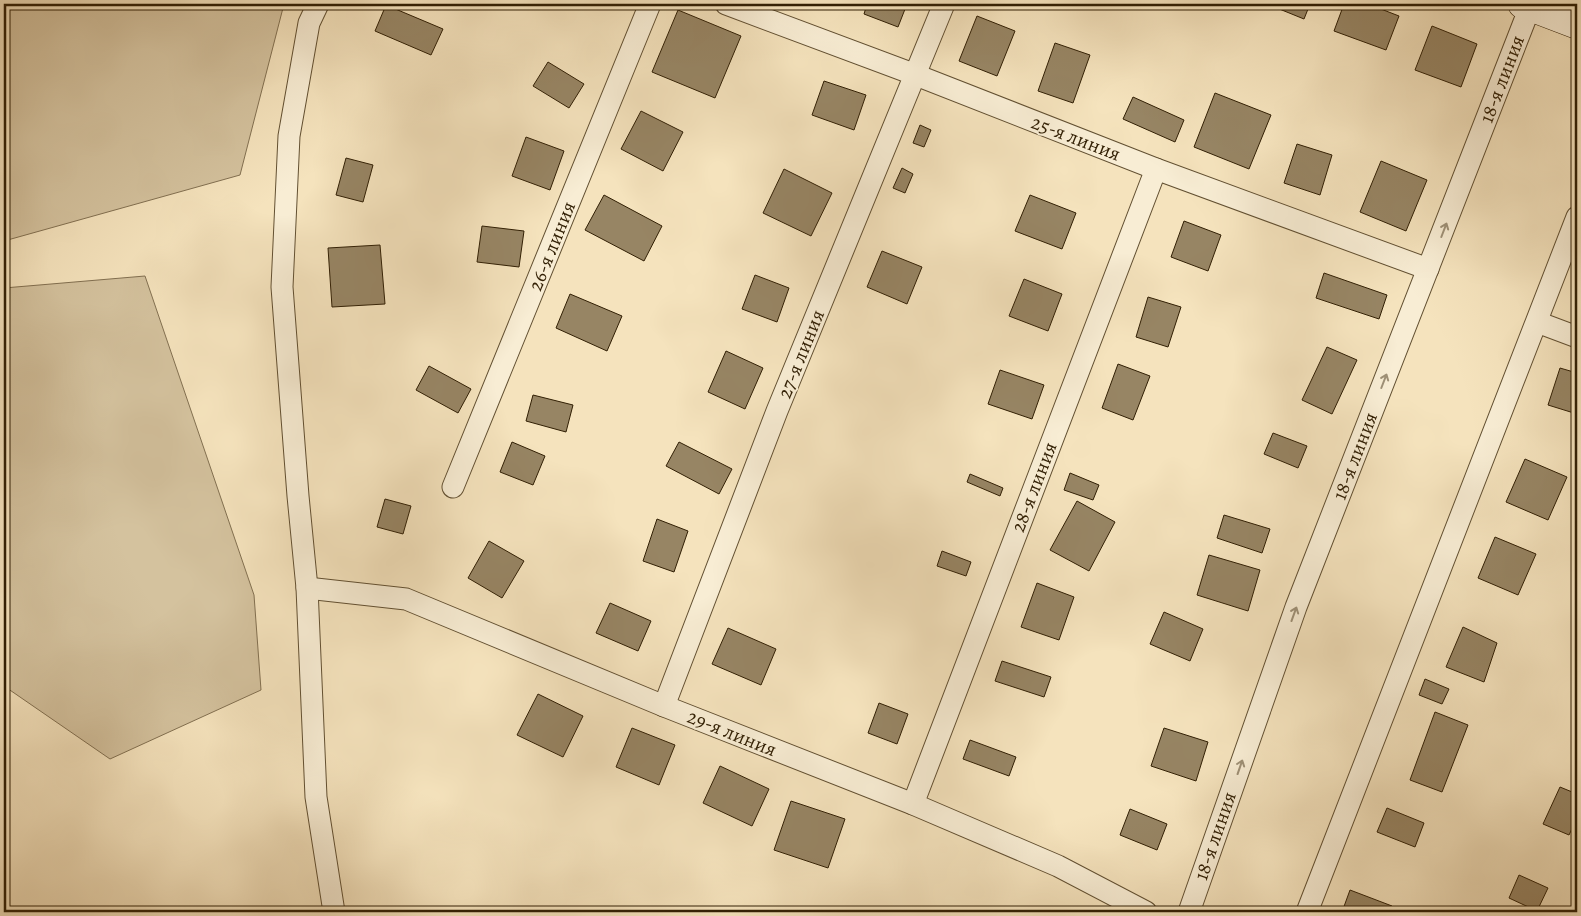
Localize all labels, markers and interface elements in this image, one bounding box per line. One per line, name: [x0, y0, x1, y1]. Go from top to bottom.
street label: 18-я линия: [1473, 31, 1531, 127]
street label: 25-я линия: [1027, 109, 1125, 167]
street label: 26-я линия: [522, 197, 582, 295]
one-way arrow: [1440, 222, 1449, 237]
street label: 27-я линия: [771, 306, 831, 402]
one-way arrow: [1380, 374, 1390, 389]
street label: 18-я линия: [1326, 408, 1384, 504]
street label: 28-я линия: [1004, 438, 1064, 536]
one-way arrow: [1289, 606, 1299, 622]
street label: 29-я линия: [683, 703, 781, 763]
one-way arrow: [1236, 760, 1245, 775]
street label: 18-я линия: [1187, 788, 1243, 884]

